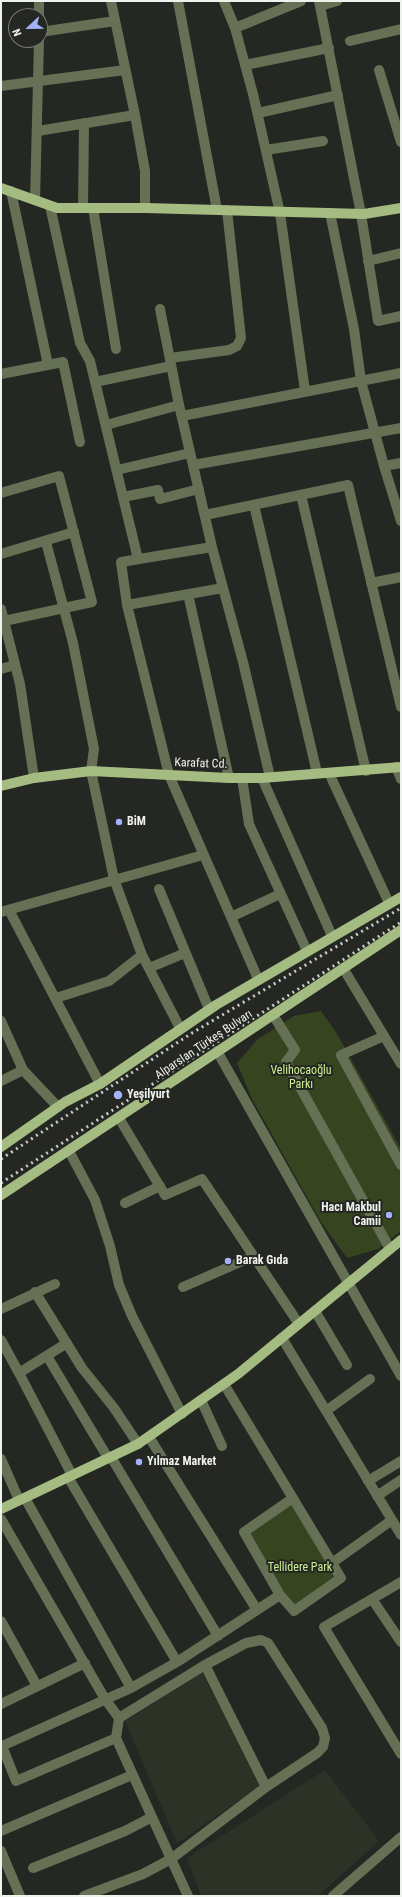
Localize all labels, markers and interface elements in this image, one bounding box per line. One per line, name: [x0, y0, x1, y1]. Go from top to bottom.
north arrow: [8, 8, 48, 48]
text: N: [10, 27, 25, 38]
street label: Karafat Cd.: [174, 756, 228, 772]
place label: BiM: [127, 815, 146, 829]
marker: BiM: [114, 817, 124, 827]
street label: Alparslan Türkeş Bulvarı: [153, 1007, 255, 1083]
park label: Velihocaoğlu Parkı: [270, 1064, 332, 1092]
place label: Yeşilyurt: [127, 1088, 170, 1102]
marker: Yeşilyurt: [112, 1089, 124, 1101]
place label: Hacı Makbul Camii: [321, 1201, 381, 1229]
marker: Hacı Makbul Camii: [384, 1210, 394, 1220]
place label: Barak Gıda: [236, 1254, 288, 1268]
marker: Barak Gıda: [223, 1256, 233, 1266]
place label: Yılmaz Market: [147, 1455, 216, 1469]
marker: Yılmaz Market: [134, 1457, 144, 1467]
park label: Tellidere Park: [268, 1561, 332, 1575]

